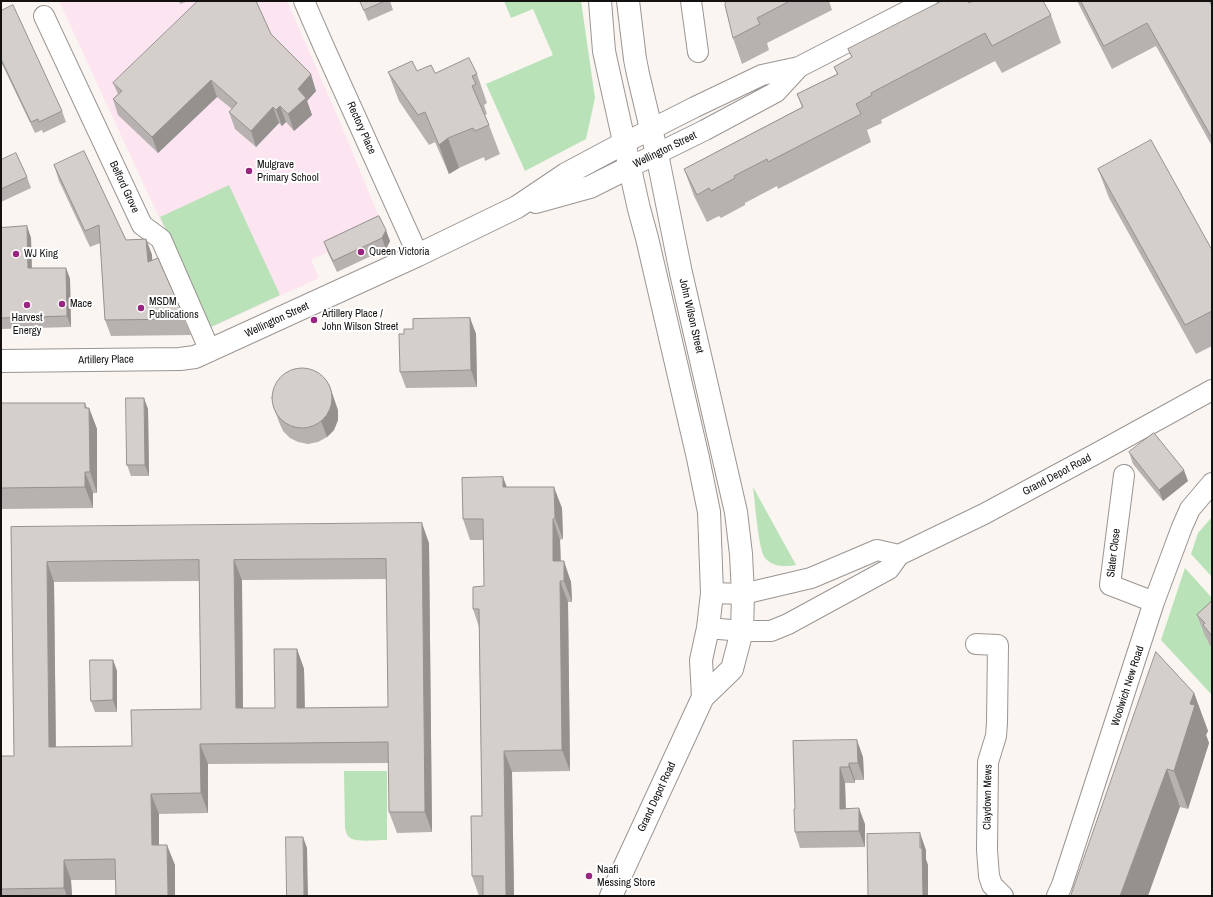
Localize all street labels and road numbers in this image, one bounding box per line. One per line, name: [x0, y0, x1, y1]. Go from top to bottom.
street label: Rectory Place: [344, 100, 378, 156]
street label: Wellington Street: [631, 129, 699, 171]
street label: Belford Grove: [106, 159, 142, 215]
street label: John Wilson Street: [676, 277, 706, 355]
street label: Wellington Street: [243, 299, 311, 341]
street label: Artillery Place: [78, 353, 134, 367]
street label: Grand Depot Road: [1020, 451, 1094, 499]
street label: Slater Close: [1104, 528, 1124, 578]
street label: Woolwich New Road: [1109, 644, 1147, 728]
street label: Grand Depot Road: [635, 760, 679, 834]
street label: Claydown Mews: [981, 764, 995, 830]

